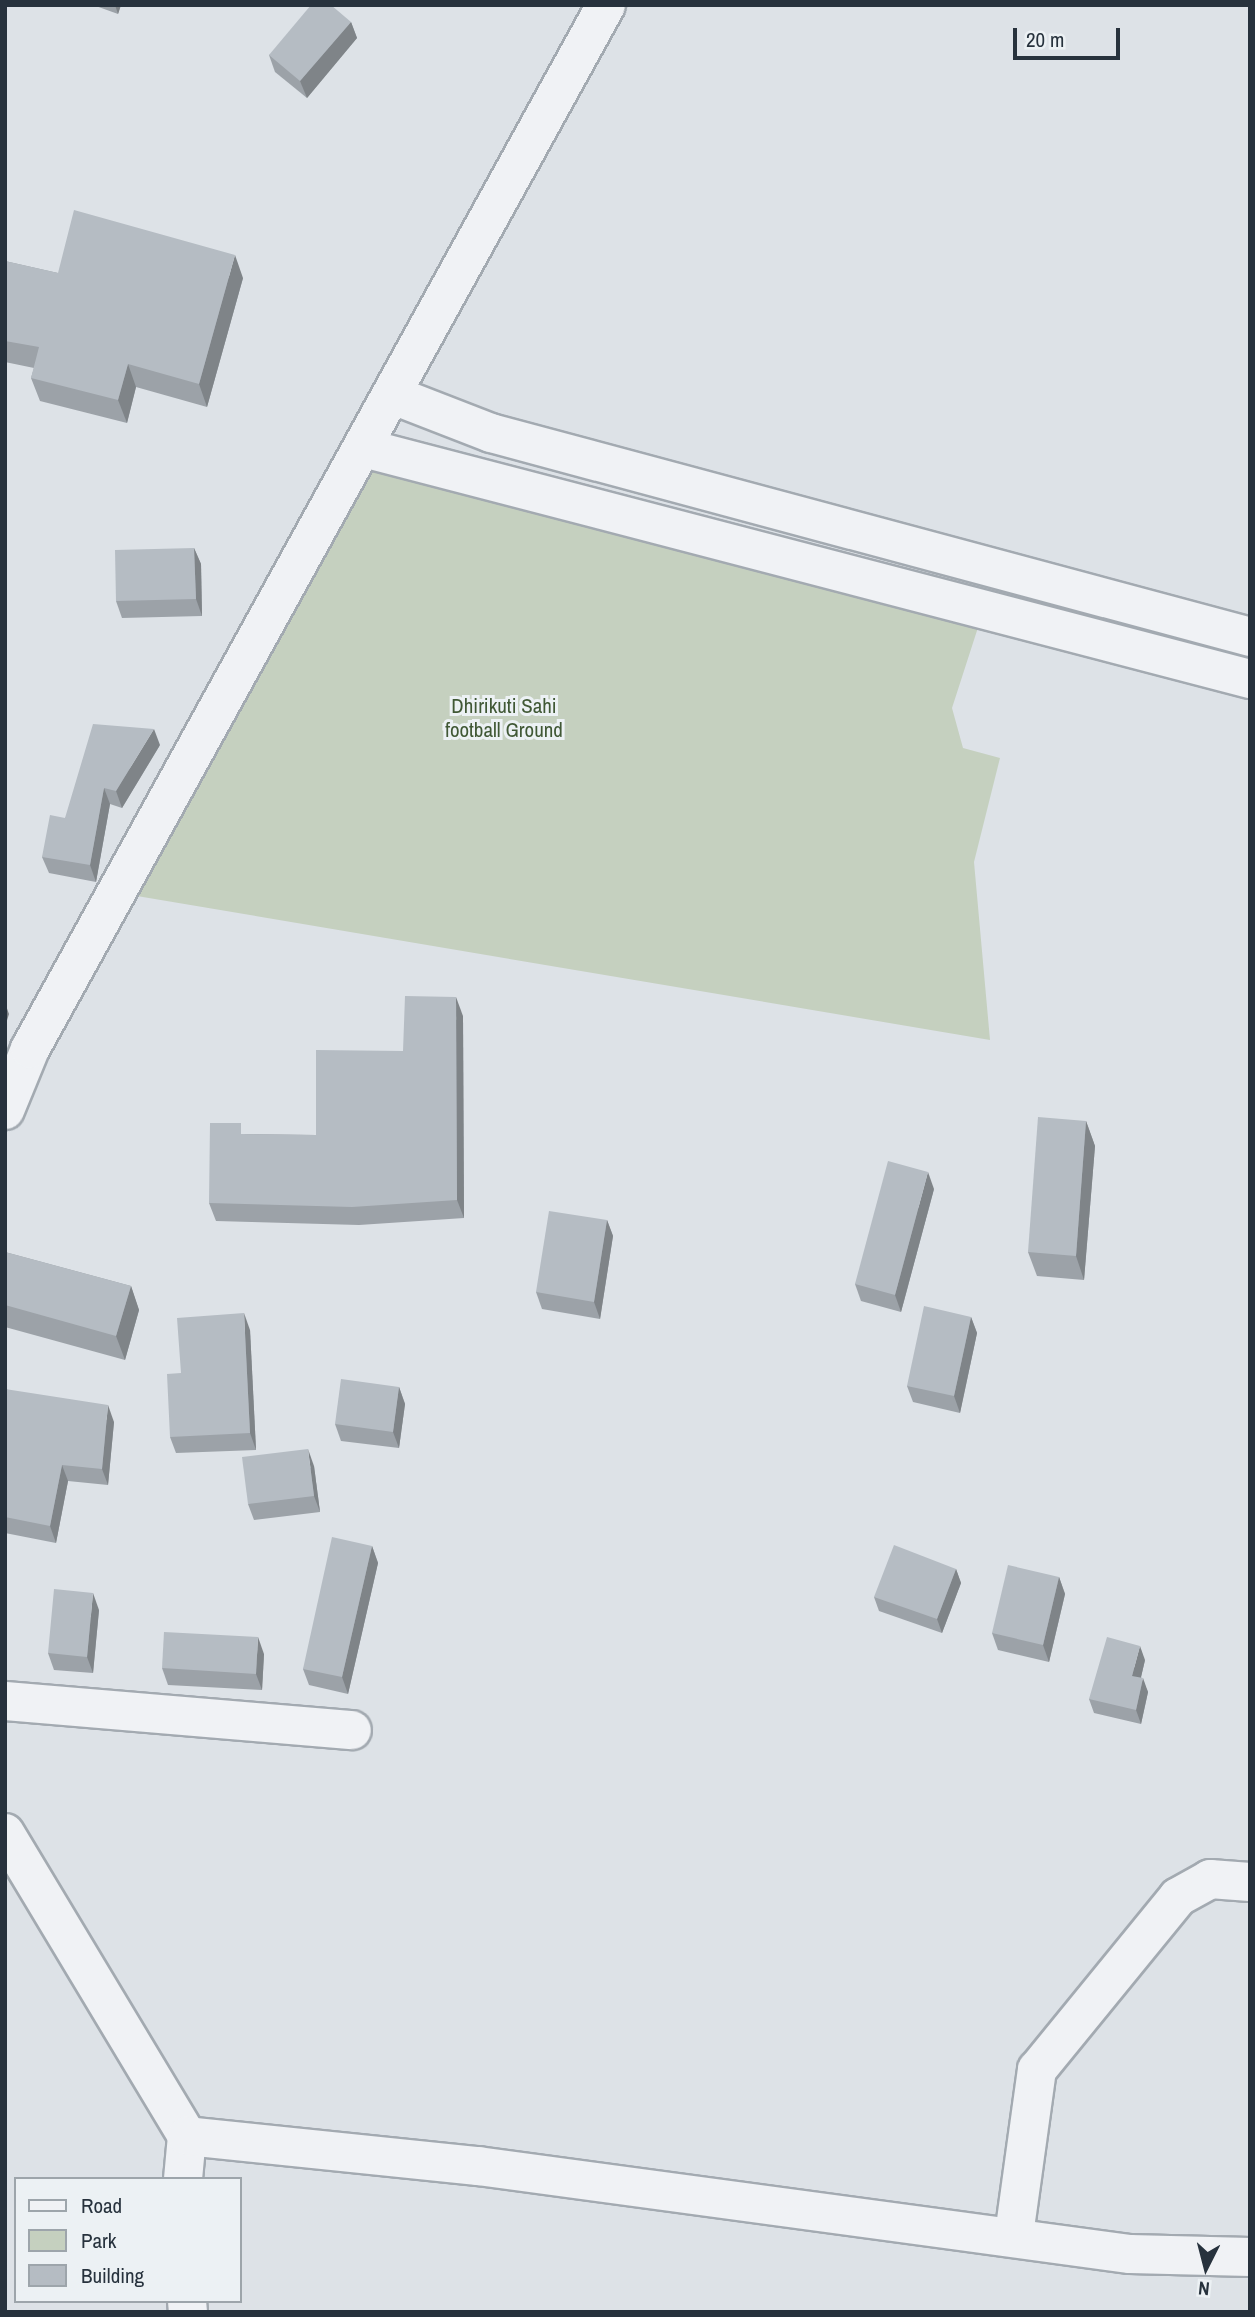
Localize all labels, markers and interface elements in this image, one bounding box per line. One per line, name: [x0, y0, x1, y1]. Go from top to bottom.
scale bar: [1017, 14, 1124, 58]
text: 20 m: [1026, 25, 1064, 54]
park label: Dhirikuti Sahi football Ground: [445, 693, 563, 743]
legend: [14, 2177, 242, 2303]
text: Road: [81, 2191, 122, 2220]
text: Park: [81, 2226, 116, 2255]
north arrow: [1171, 2233, 1241, 2303]
text: Building: [81, 2261, 144, 2290]
text: N: [1197, 2275, 1211, 2302]

